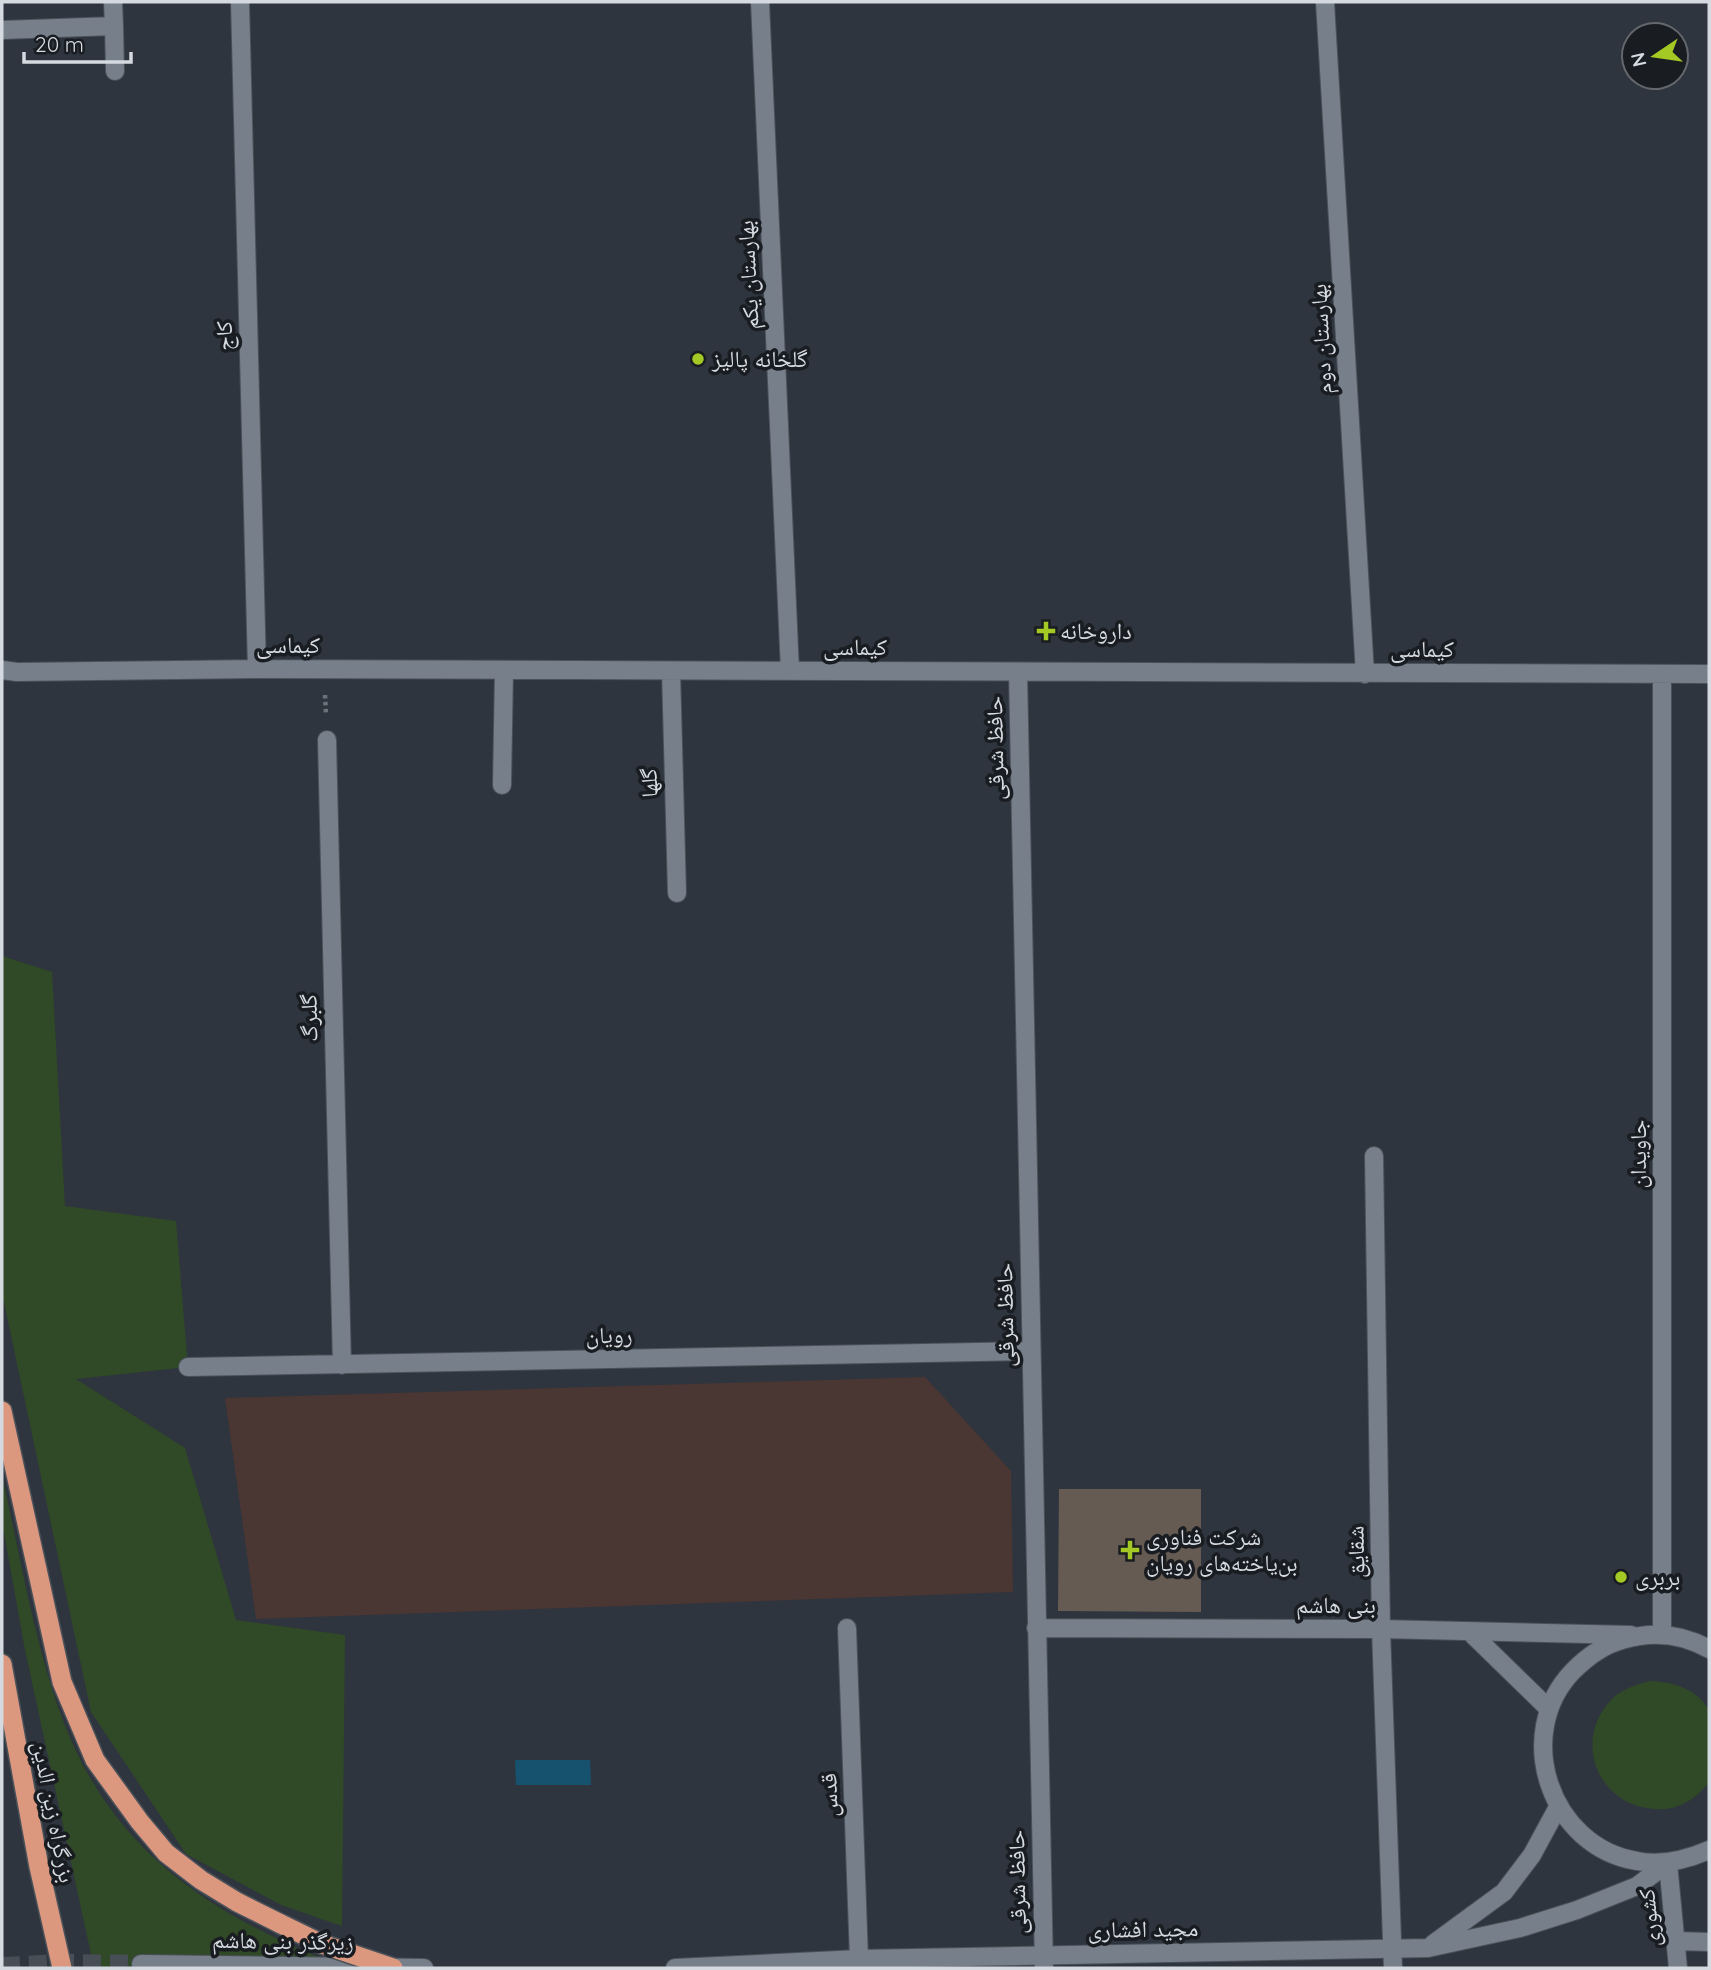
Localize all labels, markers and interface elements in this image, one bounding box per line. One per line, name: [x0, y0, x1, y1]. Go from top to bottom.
scale bar: [24, 21, 131, 65]
north arrow: [1620, 21, 1690, 91]
text: 20 m: [35, 31, 84, 57]
text: N: [1625, 50, 1652, 69]
street label: بهارستان یکم: [730, 220, 767, 330]
street label: بهارستان دوم: [1303, 283, 1340, 395]
street label: کاج: [209, 320, 239, 351]
place label: گلخانه پالیز: [711, 344, 808, 373]
marker: گلخانه پالیز: [690, 351, 706, 367]
place label: داروخانه: [1060, 616, 1132, 645]
marker: داروخانه: [1038, 623, 1054, 639]
street label: کیماسی: [256, 630, 320, 659]
street label: کیماسی: [823, 632, 887, 661]
street label: کیماسی: [1390, 634, 1454, 663]
street label: حافظ شرقی: [979, 696, 1010, 800]
street label: گلها: [633, 767, 664, 798]
street label: گلبرگ: [294, 993, 323, 1042]
street label: جاویدان: [1623, 1120, 1652, 1188]
street label: حافظ شرقی: [989, 1263, 1020, 1367]
street label: رویان: [585, 1320, 633, 1349]
place label: شرکت فناوری بن‌یاخته‌های رویان: [1146, 1522, 1298, 1577]
street label: شقایق: [1341, 1526, 1370, 1579]
marker: شرکت فناوری بن‌یاخته‌های رویان: [1120, 1540, 1140, 1560]
place label: بربری: [1635, 1562, 1680, 1591]
marker: بربری: [1613, 1569, 1629, 1585]
street label: بنی هاشم: [1296, 1590, 1376, 1621]
street label: بزرگراه زین الدین: [27, 1739, 82, 1885]
street label: قدس: [813, 1773, 844, 1817]
street label: حافظ شرقی: [1001, 1830, 1032, 1934]
street label: کشوری: [1631, 1887, 1666, 1949]
street label: مجید افشاری: [1087, 1913, 1199, 1944]
street label: زیرگذر بنی هاشم: [212, 1925, 354, 1958]

